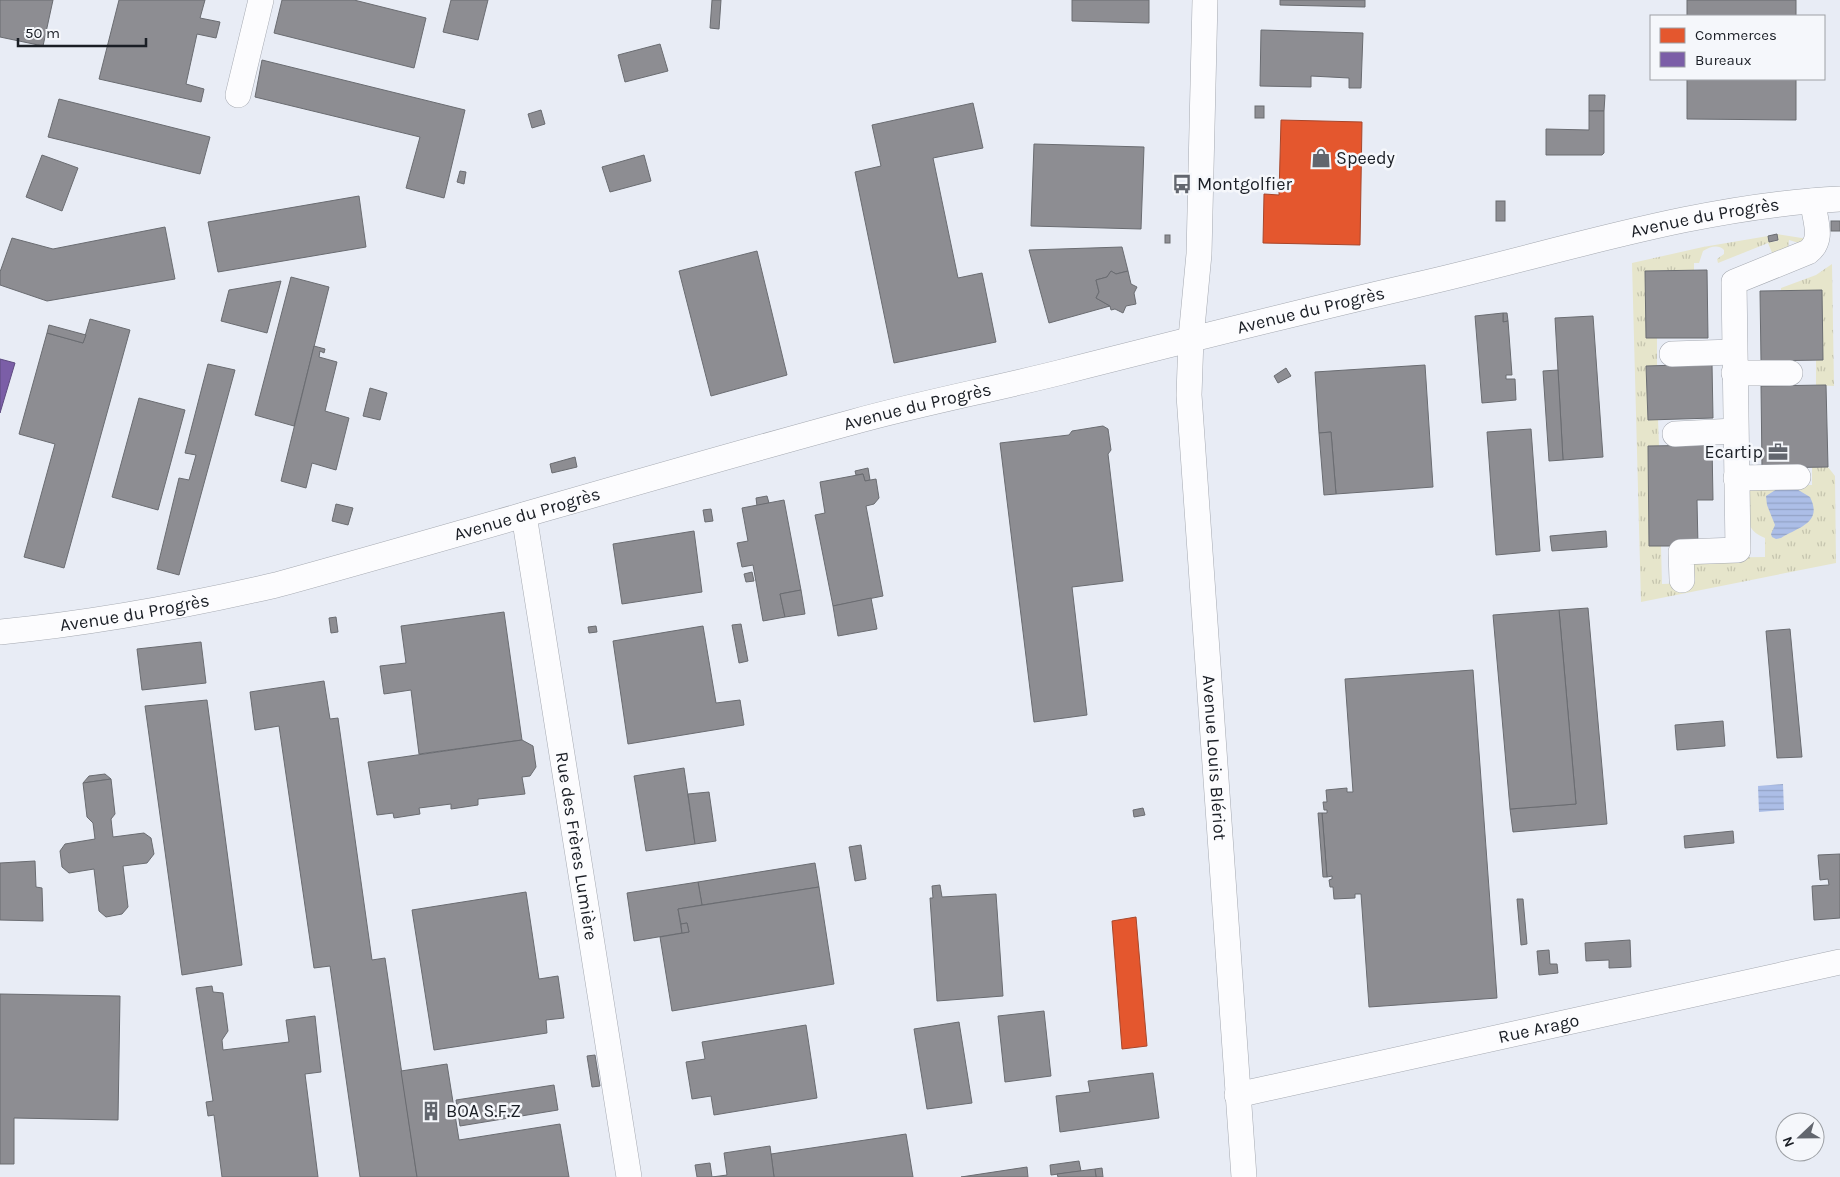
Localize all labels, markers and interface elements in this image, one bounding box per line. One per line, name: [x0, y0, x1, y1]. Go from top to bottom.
scale bar: [18, 15, 145, 47]
legend: [1650, 15, 1825, 80]
text: 50 m: [25, 24, 60, 42]
text: Commerces: [1695, 26, 1777, 44]
text: Bureaux: [1695, 51, 1752, 69]
shop icon: Speedy: [1310, 147, 1332, 169]
place label: Speedy: [1336, 147, 1396, 169]
bus stop icon: Montgolfier: [1171, 173, 1193, 195]
place label: Montgolfier: [1197, 173, 1293, 195]
street label: Avenue du Progrès: [1628, 193, 1781, 242]
street label: Avenue du Progrès: [1235, 282, 1387, 338]
street label: Avenue du Progrès: [841, 378, 993, 435]
place label: Ecartip: [1705, 441, 1763, 463]
office icon: Ecartip: [1767, 441, 1789, 463]
street label: Avenue du Progrès: [451, 483, 603, 545]
street label: Avenue du Progrès: [59, 589, 211, 636]
street label: Avenue Louis Blériot: [1198, 674, 1231, 841]
street label: Rue des Frères Lumière: [551, 750, 602, 942]
street label: Rue Arago: [1496, 1009, 1581, 1048]
building icon: BOA S.F.Z: [420, 1100, 442, 1122]
place label: BOA S.F.Z: [446, 1100, 521, 1122]
north arrow: [1775, 1112, 1825, 1162]
text: N: [1779, 1134, 1798, 1150]

